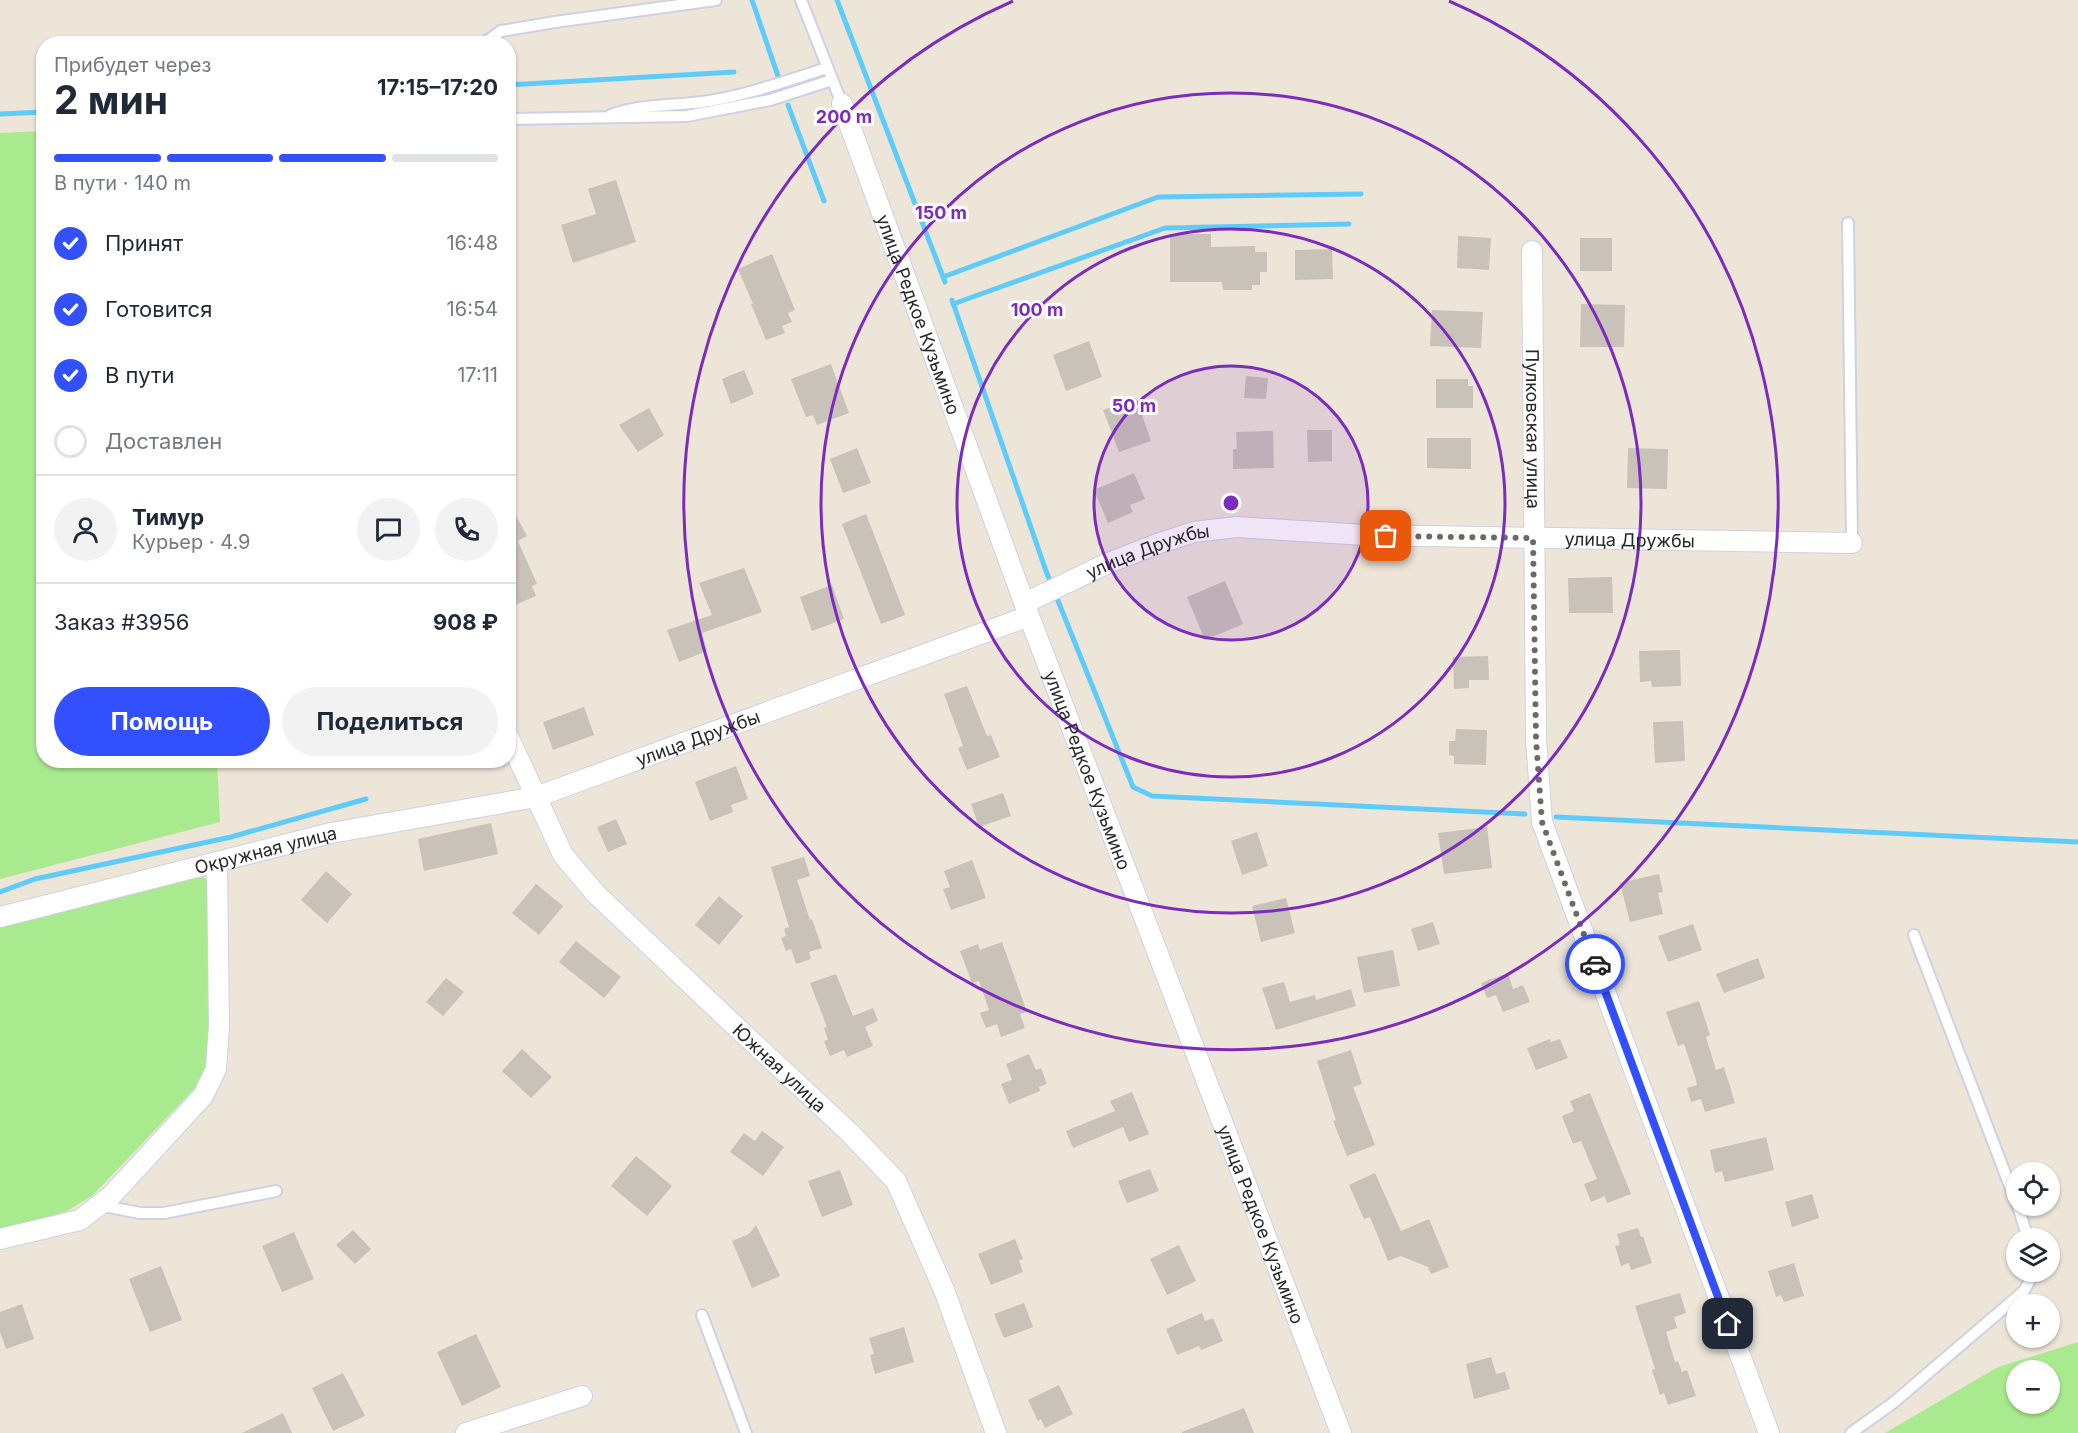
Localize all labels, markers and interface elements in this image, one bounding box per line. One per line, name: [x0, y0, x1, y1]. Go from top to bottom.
text: Прибудет через: [54, 53, 211, 77]
text: 17:15–17:20: [377, 74, 498, 100]
text: 2 мин: [54, 76, 168, 123]
text: 200 m: [816, 106, 872, 127]
text: В пути · 140 m: [54, 171, 191, 195]
text: 150 m: [915, 202, 967, 223]
street label: улица Редкое Кузьмино: [873, 212, 965, 417]
icon: check: [54, 227, 87, 260]
text: Принят: [105, 230, 183, 256]
text: 16:48: [446, 231, 498, 255]
icon: check: [54, 293, 87, 326]
text: Готовится: [105, 296, 212, 322]
text: 16:54: [447, 297, 498, 321]
text: 100 m: [1011, 299, 1063, 320]
street label: Пулковская улица: [1522, 349, 1545, 509]
icon: check: [54, 359, 87, 392]
text: В пути: [105, 362, 174, 388]
text: 17:11: [457, 363, 498, 387]
text: 50 m: [1112, 395, 1156, 416]
text: Доставлен: [105, 428, 222, 454]
centre of rings: [1221, 493, 1241, 513]
button: person: [54, 498, 117, 561]
button: chat: [357, 498, 420, 561]
button: phone: [435, 498, 498, 561]
text: Тимур: [132, 504, 204, 530]
pin: [1360, 510, 1411, 561]
icon: bag: [1369, 519, 1402, 552]
street label: улица Дружбы: [1082, 520, 1211, 583]
street label: улица Дружбы: [1565, 528, 1695, 551]
text: Курьер · 4.9: [132, 530, 251, 554]
text: Заказ #3956: [54, 609, 189, 635]
text: 908 ₽: [433, 609, 498, 635]
street label: улица Редкое Кузьмино: [1040, 668, 1135, 873]
button: Помощь: [54, 687, 270, 756]
button: Поделиться: [282, 687, 498, 756]
street label: улица Дружбы: [633, 705, 763, 770]
street label: Окружная улица: [192, 822, 338, 878]
courier: [1565, 934, 1625, 994]
icon: car: [1579, 948, 1612, 981]
street label: Южная улица: [729, 1019, 831, 1116]
street label: улица Редкое Кузьмино: [1214, 1122, 1309, 1327]
map controls: [2006, 1162, 2060, 1414]
button: locate: [2006, 1162, 2060, 1216]
button: layers: [2006, 1228, 2060, 1282]
button: +: [2006, 1294, 2060, 1348]
pin: [1702, 1298, 1753, 1349]
icon: home: [1711, 1307, 1744, 1340]
button: −: [2006, 1360, 2060, 1414]

